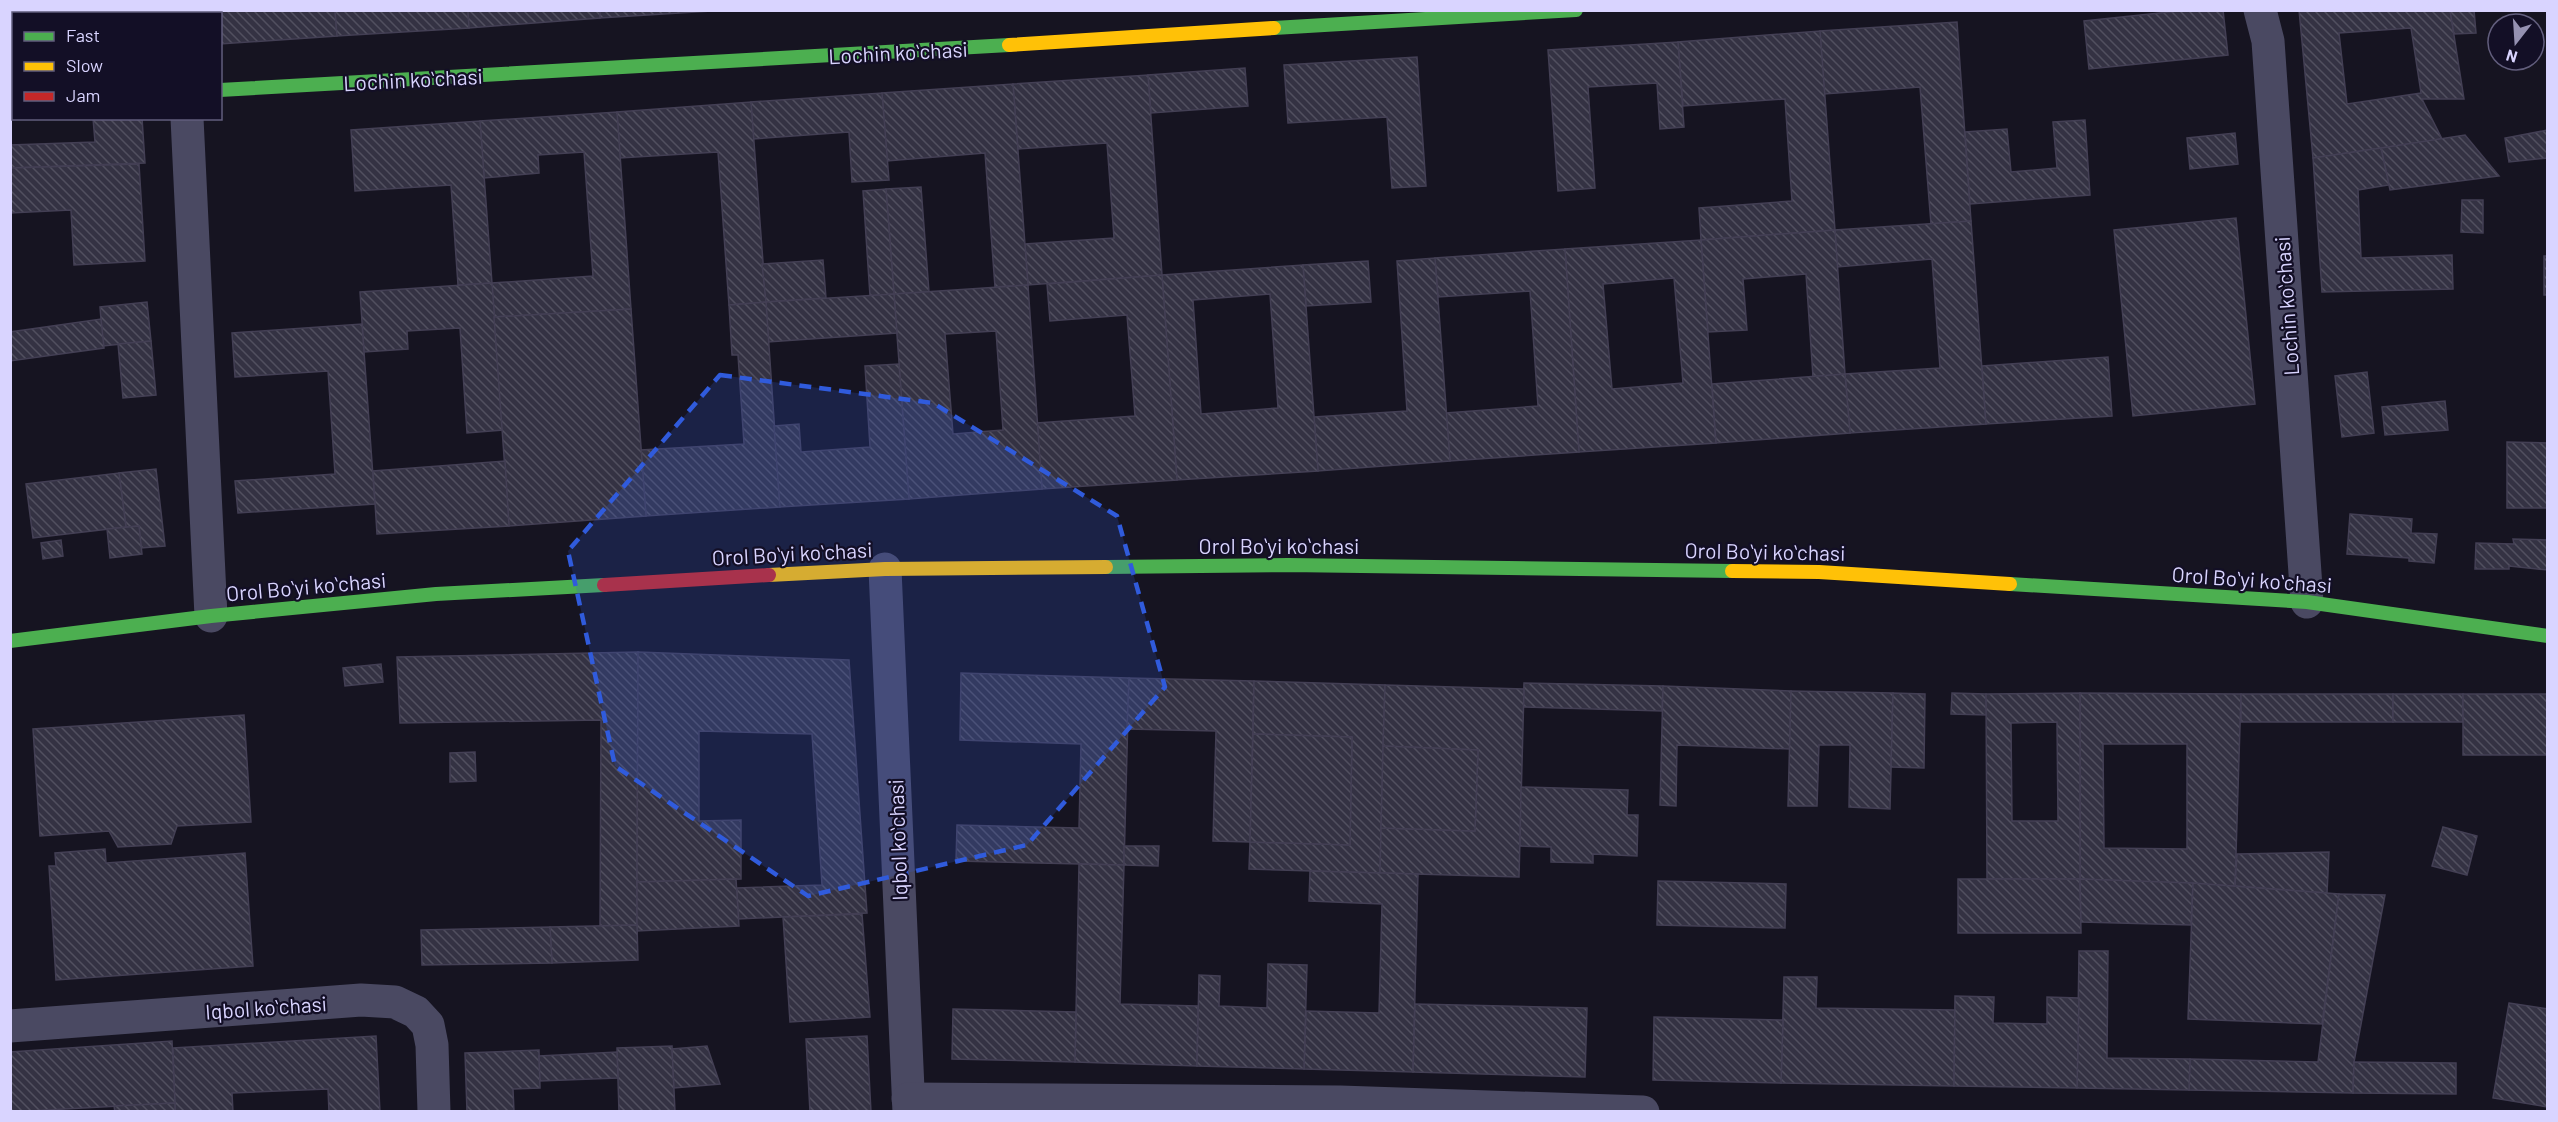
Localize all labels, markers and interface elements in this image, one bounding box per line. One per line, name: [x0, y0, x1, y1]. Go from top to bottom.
legend: [12, 12, 222, 120]
north arrow: [2486, 12, 2546, 72]
text: Fast: [66, 24, 100, 46]
street label: Lochin koʻchasi: [828, 36, 968, 68]
text: N: [2504, 46, 2519, 67]
text: Slow: [66, 54, 103, 76]
street label: Lochin koʻchasi: [343, 63, 483, 95]
text: Jam: [66, 84, 100, 106]
street label: Lochin koʻchasi: [2269, 236, 2303, 376]
street label: Orol Boʻyi koʻchasi: [1199, 533, 1359, 558]
street label: Orol Boʻyi koʻchasi: [711, 536, 873, 570]
street label: Orol Boʻyi koʻchasi: [1684, 537, 1846, 565]
street label: Orol Boʻyi koʻchasi: [2171, 561, 2333, 597]
street label: Orol Boʻyi koʻchasi: [225, 567, 387, 605]
street label: Iqbol koʻchasi: [882, 779, 912, 901]
street label: Iqbol koʻchasi: [204, 990, 328, 1024]

